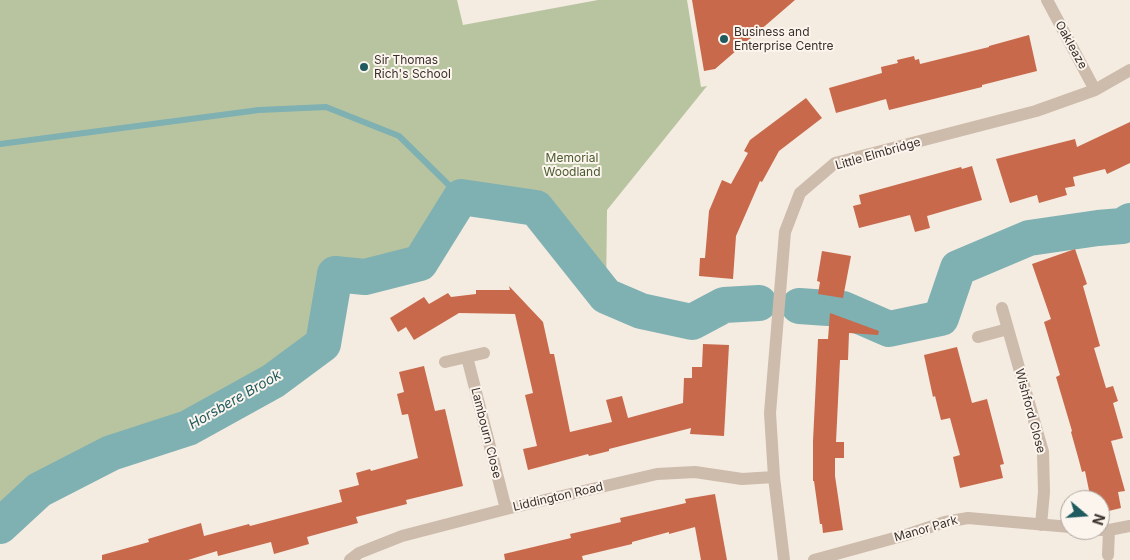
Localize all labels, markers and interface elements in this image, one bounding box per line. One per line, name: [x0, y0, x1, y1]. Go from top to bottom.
street label: Oakleaze: [1052, 18, 1090, 72]
place label: Business and Enterprise Centre: [734, 25, 834, 53]
marker: Business and Enterprise Centre: [718, 33, 730, 45]
place label: Sir Thomas Rich's School: [374, 53, 451, 81]
marker: Sir Thomas Rich's School: [358, 61, 370, 73]
street label: Little Elmbridge: [834, 135, 922, 173]
park label: Memorial Woodland: [543, 151, 601, 179]
water label: Horsbere Brook: [186, 367, 284, 433]
street label: Wishford Close: [1012, 367, 1048, 455]
street label: Lambourn Close: [468, 386, 504, 480]
street label: Liddington Road: [511, 480, 605, 514]
north arrow: [1060, 490, 1110, 540]
text: N: [1089, 512, 1109, 527]
street label: Manor Park: [893, 513, 959, 545]

